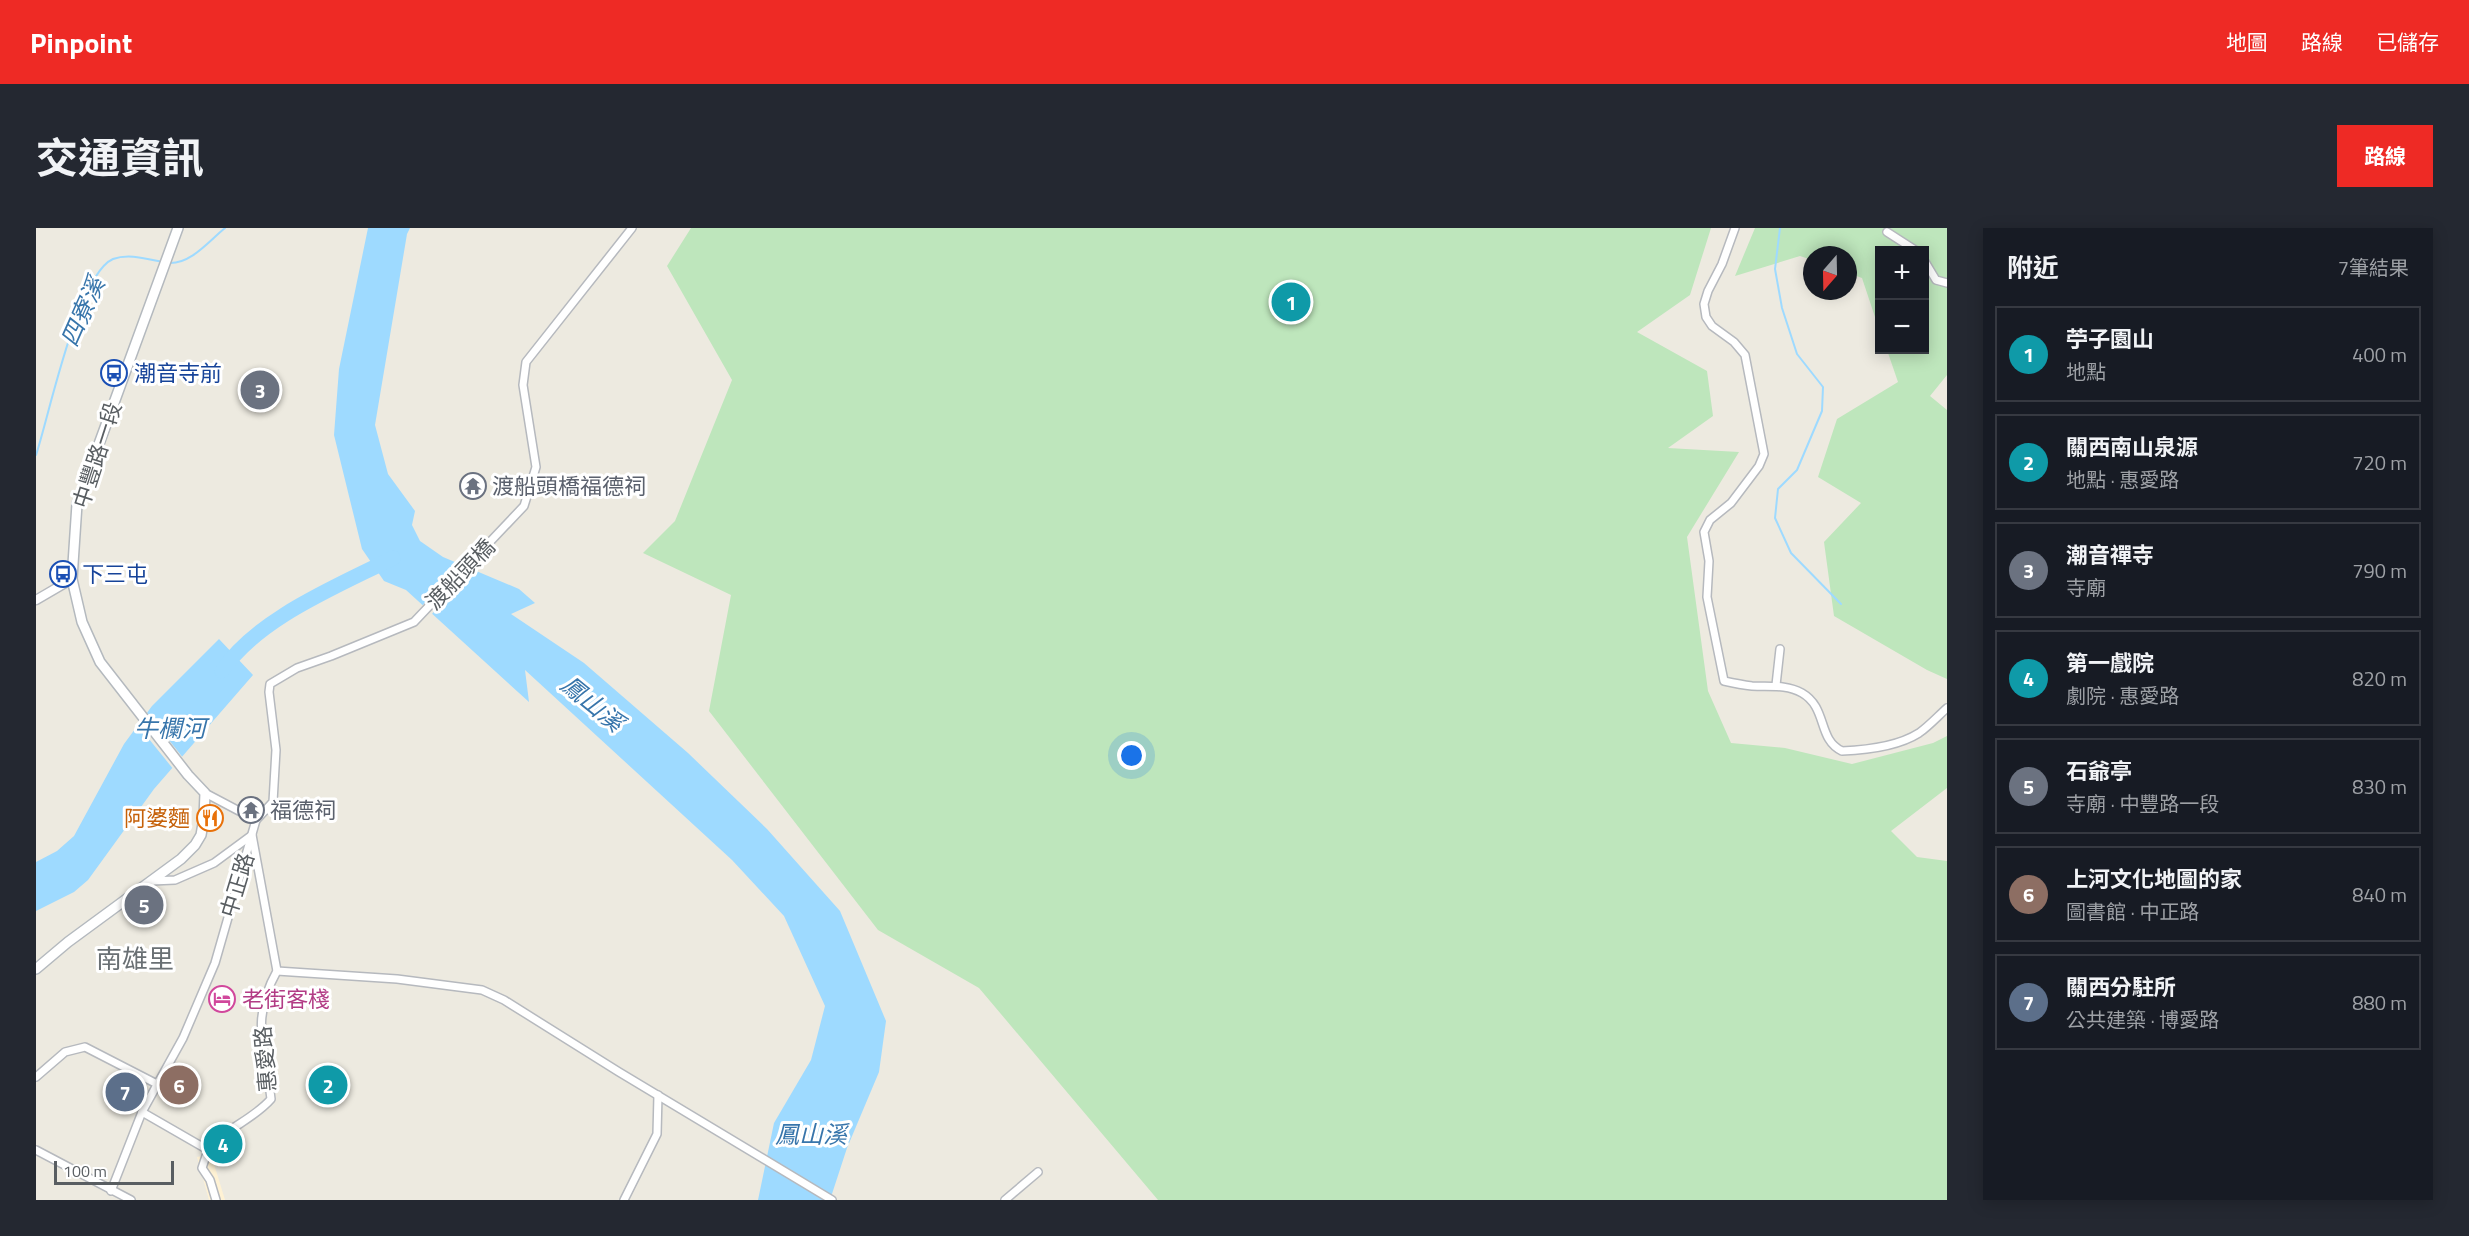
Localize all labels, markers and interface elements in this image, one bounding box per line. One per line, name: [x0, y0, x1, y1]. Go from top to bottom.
text: Pinpoint: [30, 21, 132, 64]
text: 地圖: [2226, 26, 2268, 58]
text: 路線: [2301, 26, 2343, 58]
text: 已儲存: [2376, 26, 2439, 58]
text: 交通資訊: [36, 125, 204, 189]
button: 路線: [2337, 125, 2433, 187]
north arrow: [1803, 246, 1857, 300]
map controls: [1875, 246, 1929, 354]
button: +: [1875, 246, 1929, 300]
text: 附近: [2007, 248, 2059, 287]
text: 7筆結果: [2338, 252, 2409, 283]
water label: 四寮溪: [51, 269, 114, 352]
pin: 1: [1272, 280, 1310, 325]
button: −: [1875, 300, 1929, 354]
text: 苧子園山: [2066, 322, 2154, 356]
text: 1: [2023, 339, 2034, 370]
text: 400 m: [2352, 339, 2407, 370]
place label: 潮音寺前: [134, 356, 222, 390]
text: 地點: [2066, 356, 2106, 387]
bus stop icon: 潮音寺前: [99, 358, 129, 388]
pin: 3: [240, 368, 280, 412]
street label: 中豐路一段: [64, 397, 130, 513]
text: 關西南山泉源: [2066, 430, 2198, 464]
text: 2: [2023, 447, 2034, 478]
text: 720 m: [2352, 447, 2407, 478]
text: 地點 · 惠愛路: [2066, 464, 2179, 495]
place label: 渡船頭橋福德祠: [492, 469, 646, 503]
temple icon: 渡船頭橋福德祠: [458, 471, 488, 501]
street label: 渡船頭橋: [417, 531, 503, 617]
text: 潮音禪寺: [2066, 538, 2154, 572]
text: 3: [2023, 555, 2034, 586]
text: 790 m: [2352, 555, 2407, 586]
place label: 下三屯: [82, 557, 148, 591]
bus stop icon: 下三屯: [48, 559, 78, 589]
text: 寺廟: [2066, 572, 2106, 603]
text: 第一戲院: [2066, 646, 2154, 680]
text: 4: [2023, 663, 2034, 694]
text: 820 m: [2352, 663, 2407, 694]
water label: 鳳山溪: [553, 667, 634, 742]
text: 劇院 · 惠愛路: [2066, 680, 2179, 711]
water label: 牛欄河: [134, 710, 210, 746]
your location: [1117, 741, 1146, 770]
text: 石爺亭: [2066, 754, 2132, 788]
text: 5: [2023, 771, 2034, 802]
text: 830 m: [2352, 771, 2407, 802]
text: 寺廟 · 中豐路一段: [2066, 788, 2219, 819]
place label: 福德祠: [270, 793, 336, 827]
temple icon: 福德祠: [236, 795, 266, 825]
place label: 阿婆麵: [124, 801, 190, 835]
restaurant icon: 阿婆麵: [195, 803, 225, 833]
street label: 中正路: [211, 848, 263, 922]
text: 上河文化地圖的家: [2066, 862, 2242, 896]
text: 6: [2023, 879, 2034, 910]
text: 840 m: [2352, 879, 2407, 910]
pin: 5: [124, 882, 164, 928]
text: 圖書館 · 中正路: [2066, 896, 2199, 927]
district label: 南雄里: [96, 939, 174, 978]
text: 關西分駐所: [2066, 970, 2176, 1004]
place label: 老街客棧: [242, 982, 330, 1016]
hotel icon: 老街客棧: [207, 984, 237, 1014]
text: 7: [2023, 987, 2034, 1018]
text: 880 m: [2352, 987, 2407, 1018]
text: 公共建築 · 博愛路: [2066, 1004, 2219, 1035]
street label: 惠愛路: [245, 1025, 285, 1093]
pin: 6: [160, 1062, 198, 1108]
pin: 2: [308, 1062, 348, 1108]
pin: 7: [106, 1070, 145, 1114]
water label: 鳳山溪: [775, 1116, 850, 1152]
pin: 4: [204, 1122, 243, 1166]
scale bar: [54, 1158, 174, 1186]
text: 100 m: [63, 1159, 107, 1183]

